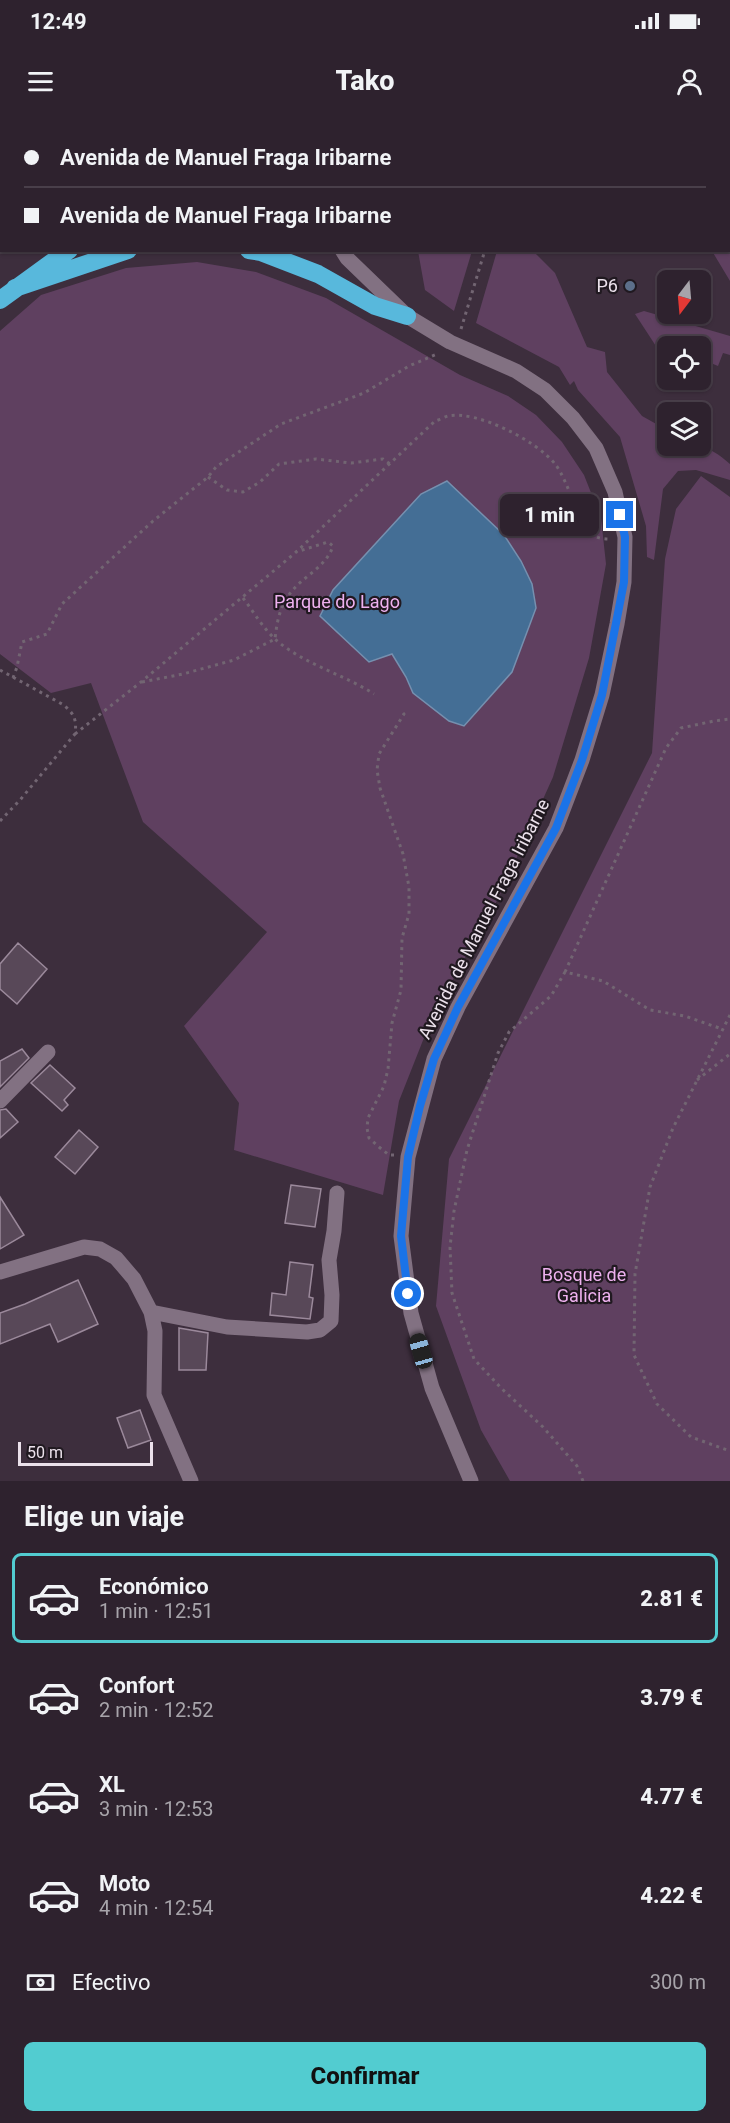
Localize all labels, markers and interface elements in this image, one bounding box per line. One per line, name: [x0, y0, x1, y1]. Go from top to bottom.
text: 12:49: [30, 9, 87, 34]
icon: menu: [24, 65, 57, 98]
text: Tako: [336, 65, 395, 97]
icon: person: [673, 65, 706, 98]
text: Avenida de Manuel Fraga Iribarne: [60, 145, 391, 170]
text: Avenida de Manuel Fraga Iribarne: [60, 203, 391, 228]
north arrow: [657, 270, 711, 324]
map controls: [657, 270, 711, 456]
place label: P6: [597, 275, 618, 296]
marker: P6: [623, 279, 637, 293]
button: locate: [657, 336, 711, 390]
button: layers: [657, 402, 711, 456]
callout: 1 min: [500, 494, 599, 536]
route end: [606, 501, 633, 528]
text: 1 min: [524, 503, 575, 527]
park label: Parque do Lago: [274, 591, 400, 612]
street label: Avenida de Manuel Fraga Iribarne: [414, 795, 553, 1042]
park label: Bosque de Galicia: [542, 1264, 626, 1306]
route start: [394, 1280, 421, 1307]
car: [407, 1331, 435, 1371]
scale bar: [18, 1439, 153, 1466]
text: 50 m: [27, 1443, 63, 1462]
text: Elige un viaje: [24, 1501, 184, 1533]
icon: car: [27, 1571, 81, 1625]
text: Económico: [99, 1574, 209, 1599]
text: 2.81 €: [640, 1586, 703, 1611]
text: 1 min · 12:51: [99, 1599, 214, 1623]
icon: car: [27, 1670, 81, 1724]
text: Confort: [99, 1673, 174, 1698]
text: 3.79 €: [640, 1685, 703, 1710]
text: 2 min · 12:52: [99, 1698, 214, 1722]
icon: car: [27, 1769, 81, 1823]
text: XL: [99, 1772, 125, 1797]
text: 4.77 €: [640, 1784, 703, 1809]
text: 3 min · 12:53: [99, 1797, 214, 1821]
icon: car: [27, 1868, 81, 1922]
text: Moto: [99, 1871, 150, 1896]
text: 4.22 €: [640, 1883, 703, 1908]
text: 4 min · 12:54: [99, 1896, 214, 1920]
icon: cash: [24, 1966, 57, 1999]
text: Efectivo: [72, 1970, 150, 1995]
text: 300 m: [650, 1970, 706, 1994]
button: Confirmar: [24, 2042, 706, 2111]

